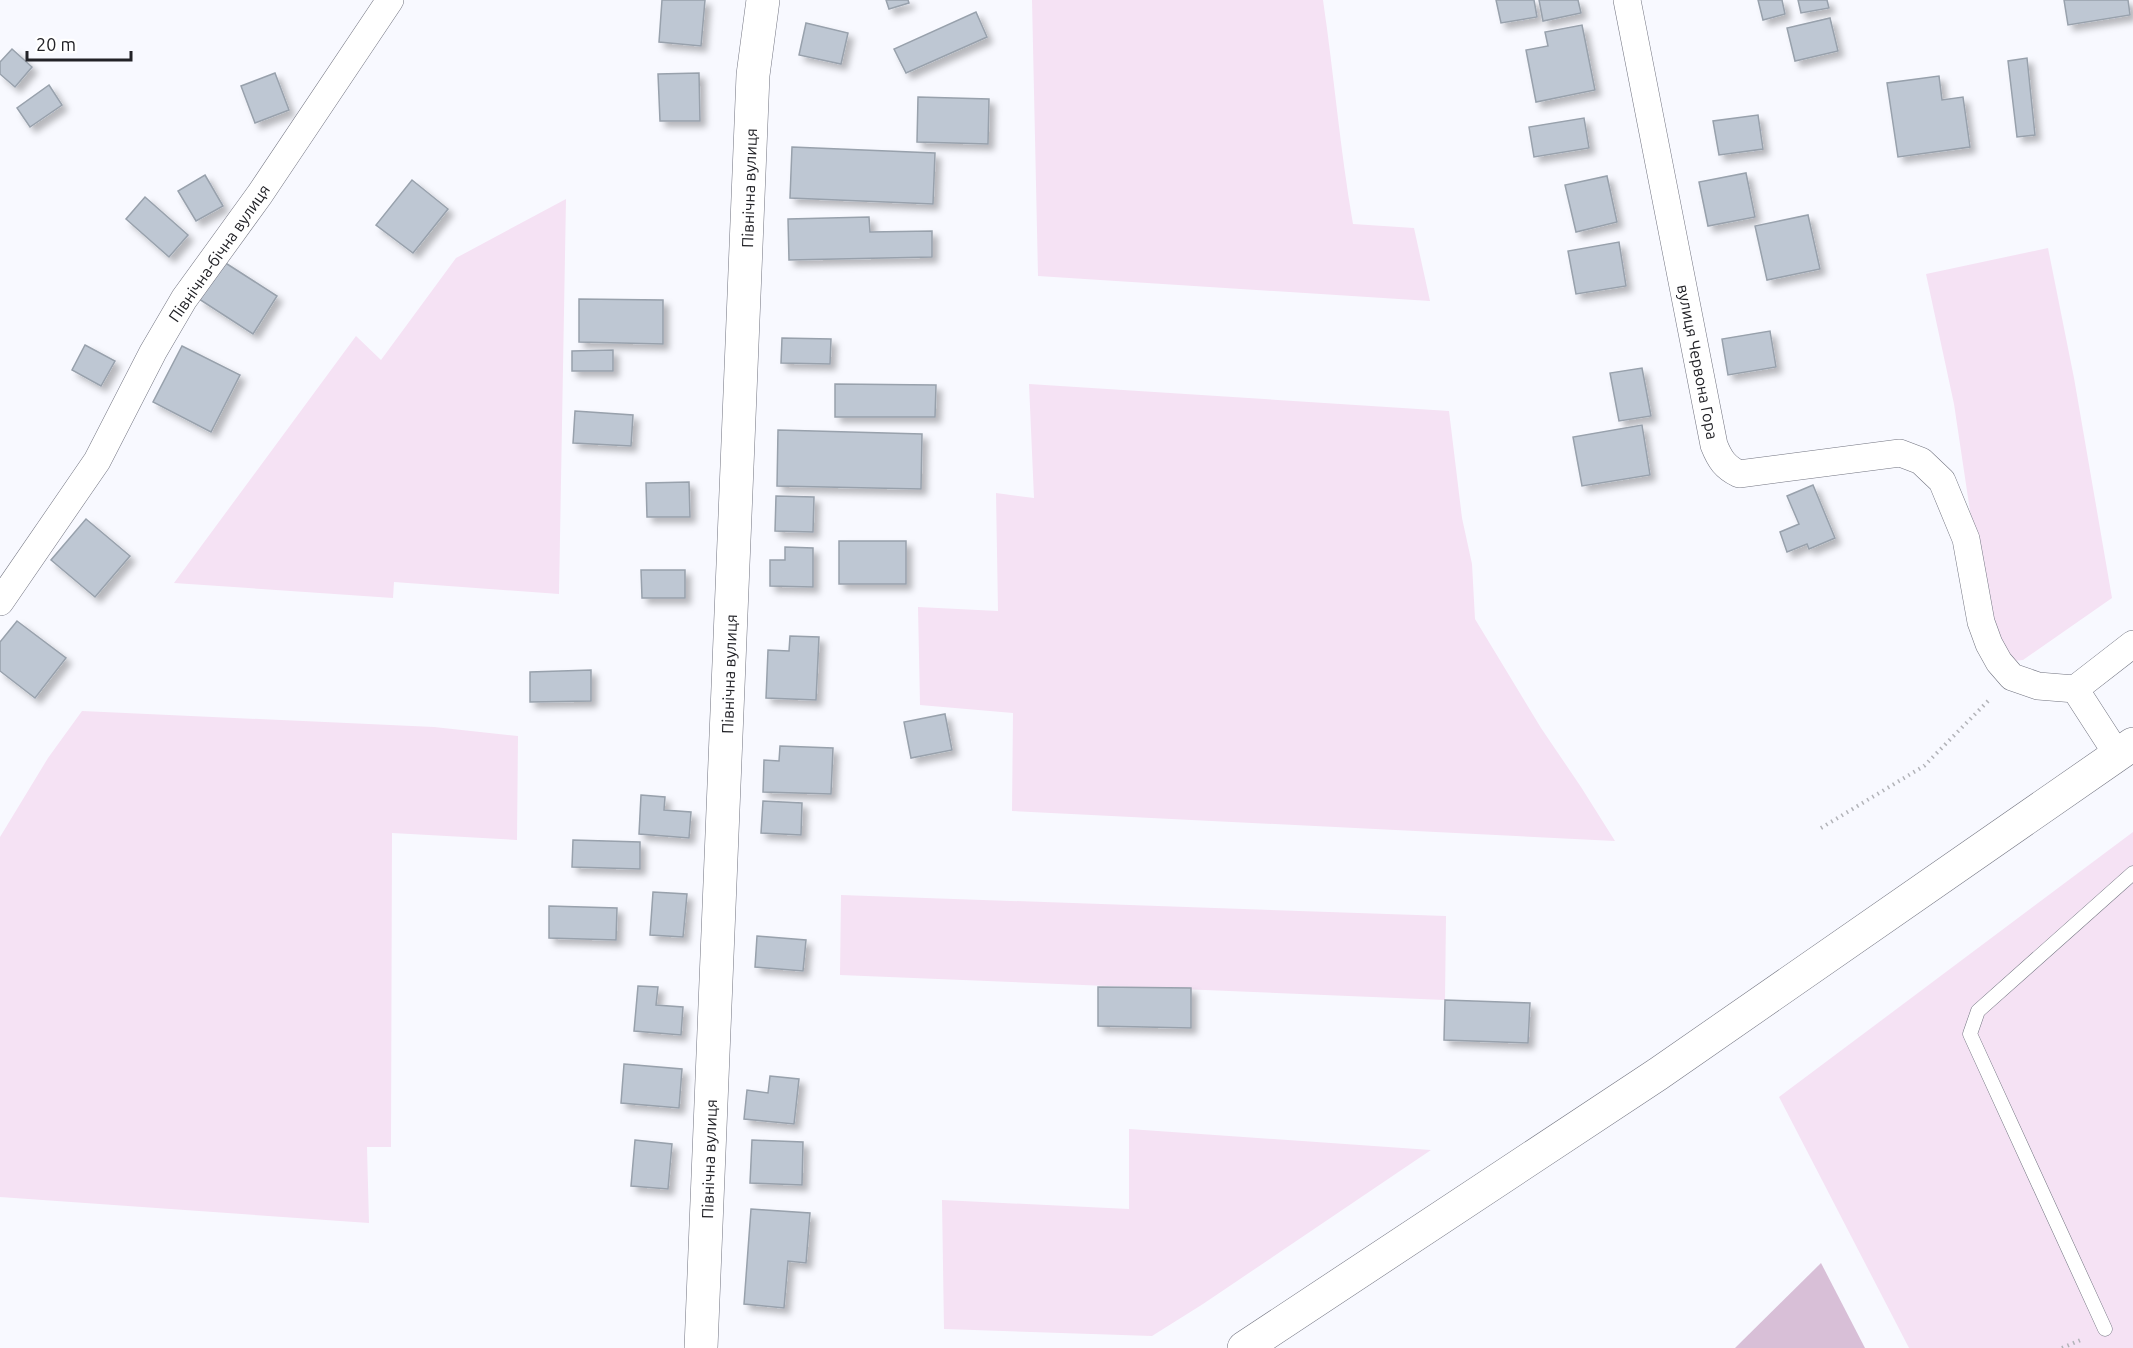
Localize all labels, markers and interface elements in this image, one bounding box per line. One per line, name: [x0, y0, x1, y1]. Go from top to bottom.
scale bar: [27, 24, 130, 62]
text: 20 m: [36, 34, 76, 54]
street label: Північна вулиця: [738, 128, 760, 248]
street label: Північна-бічна вулиця: [165, 181, 273, 325]
street label: вулиця Червона Гора: [1674, 283, 1722, 441]
street label: Північна вулиця: [718, 614, 740, 734]
street label: Північна вулиця: [698, 1099, 720, 1219]

